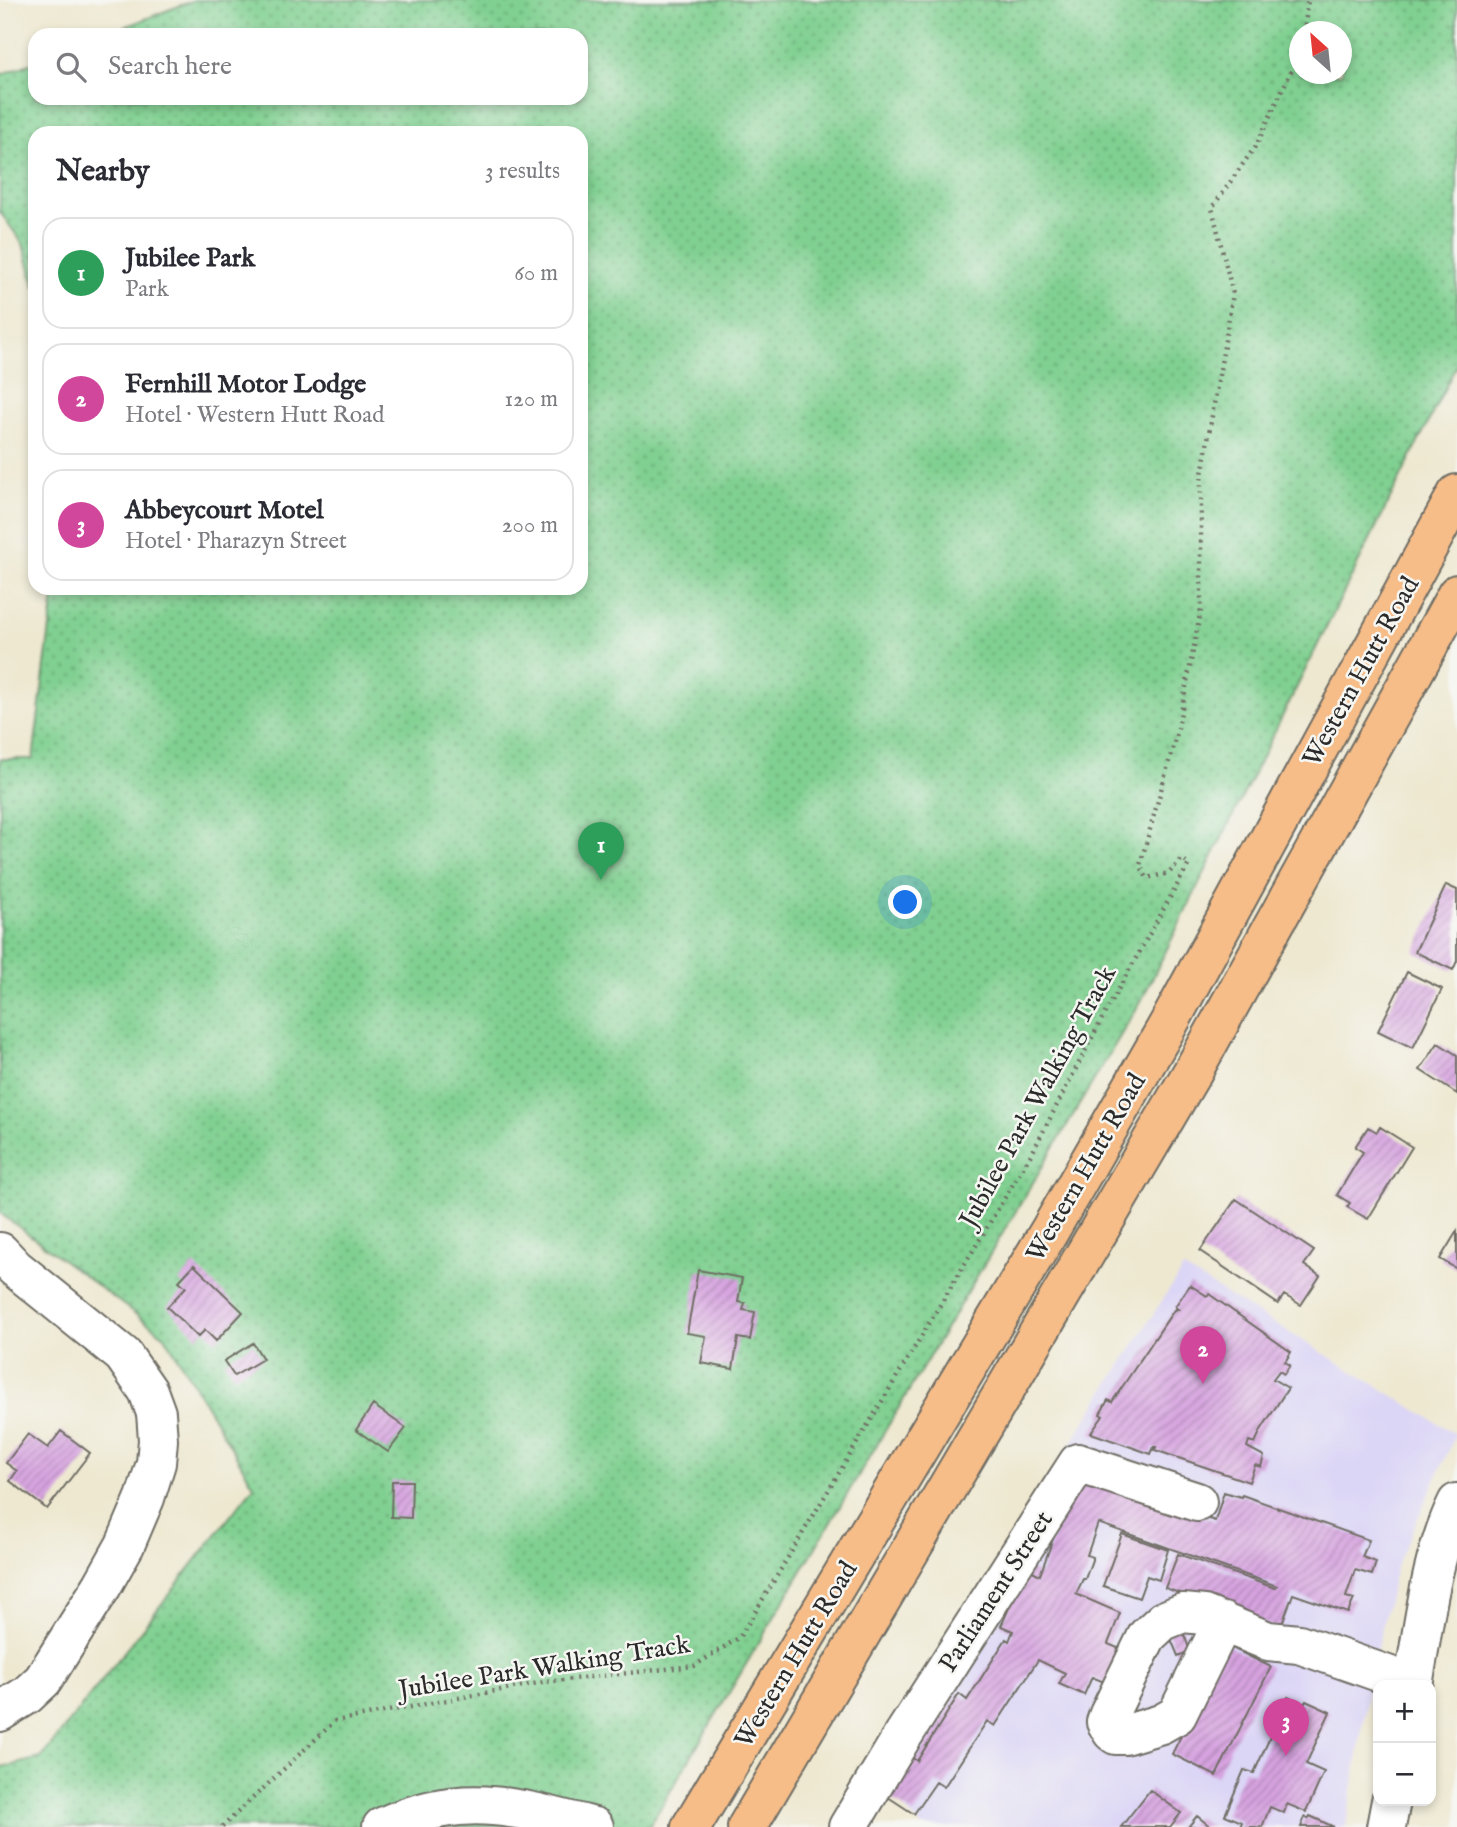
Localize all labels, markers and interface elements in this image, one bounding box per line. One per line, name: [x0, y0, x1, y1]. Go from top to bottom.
north arrow: [1289, 21, 1352, 84]
search box: [28, 28, 588, 105]
icon: search: [52, 48, 90, 86]
text: Search here: [108, 50, 232, 83]
text: Nearby: [56, 153, 149, 191]
text: 3 results: [485, 157, 560, 186]
text: Jubilee Park: [125, 242, 255, 275]
text: 1: [77, 259, 85, 288]
text: 60 m: [514, 259, 558, 288]
text: Park: [125, 275, 169, 304]
text: Fernhill Motor Lodge: [125, 368, 366, 401]
text: 2: [76, 385, 86, 414]
text: 120 m: [505, 385, 558, 414]
text: Hotel · Western Hutt Road: [125, 401, 384, 430]
text: Abbeycourt Motel: [125, 494, 324, 527]
text: 3: [77, 511, 85, 540]
text: 200 m: [502, 511, 558, 540]
text: Hotel · Pharazyn Street: [125, 527, 347, 556]
street label: Western Hutt Road: [1295, 571, 1427, 773]
pin: 1: [578, 822, 624, 880]
your location: [888, 885, 922, 919]
street label: Jubilee Park Walking Track: [951, 959, 1125, 1236]
street label: Western Hutt Road: [1019, 1067, 1154, 1268]
pin: 2: [1180, 1326, 1226, 1384]
street label: Parliament Street: [932, 1505, 1061, 1679]
street label: Western Hutt Road: [727, 1555, 865, 1754]
street label: Jubilee Park Walking Track: [393, 1628, 693, 1707]
map controls: [1373, 1680, 1436, 1806]
button: +: [1373, 1680, 1436, 1743]
pin: 3: [1263, 1698, 1309, 1756]
button: −: [1373, 1743, 1436, 1806]

